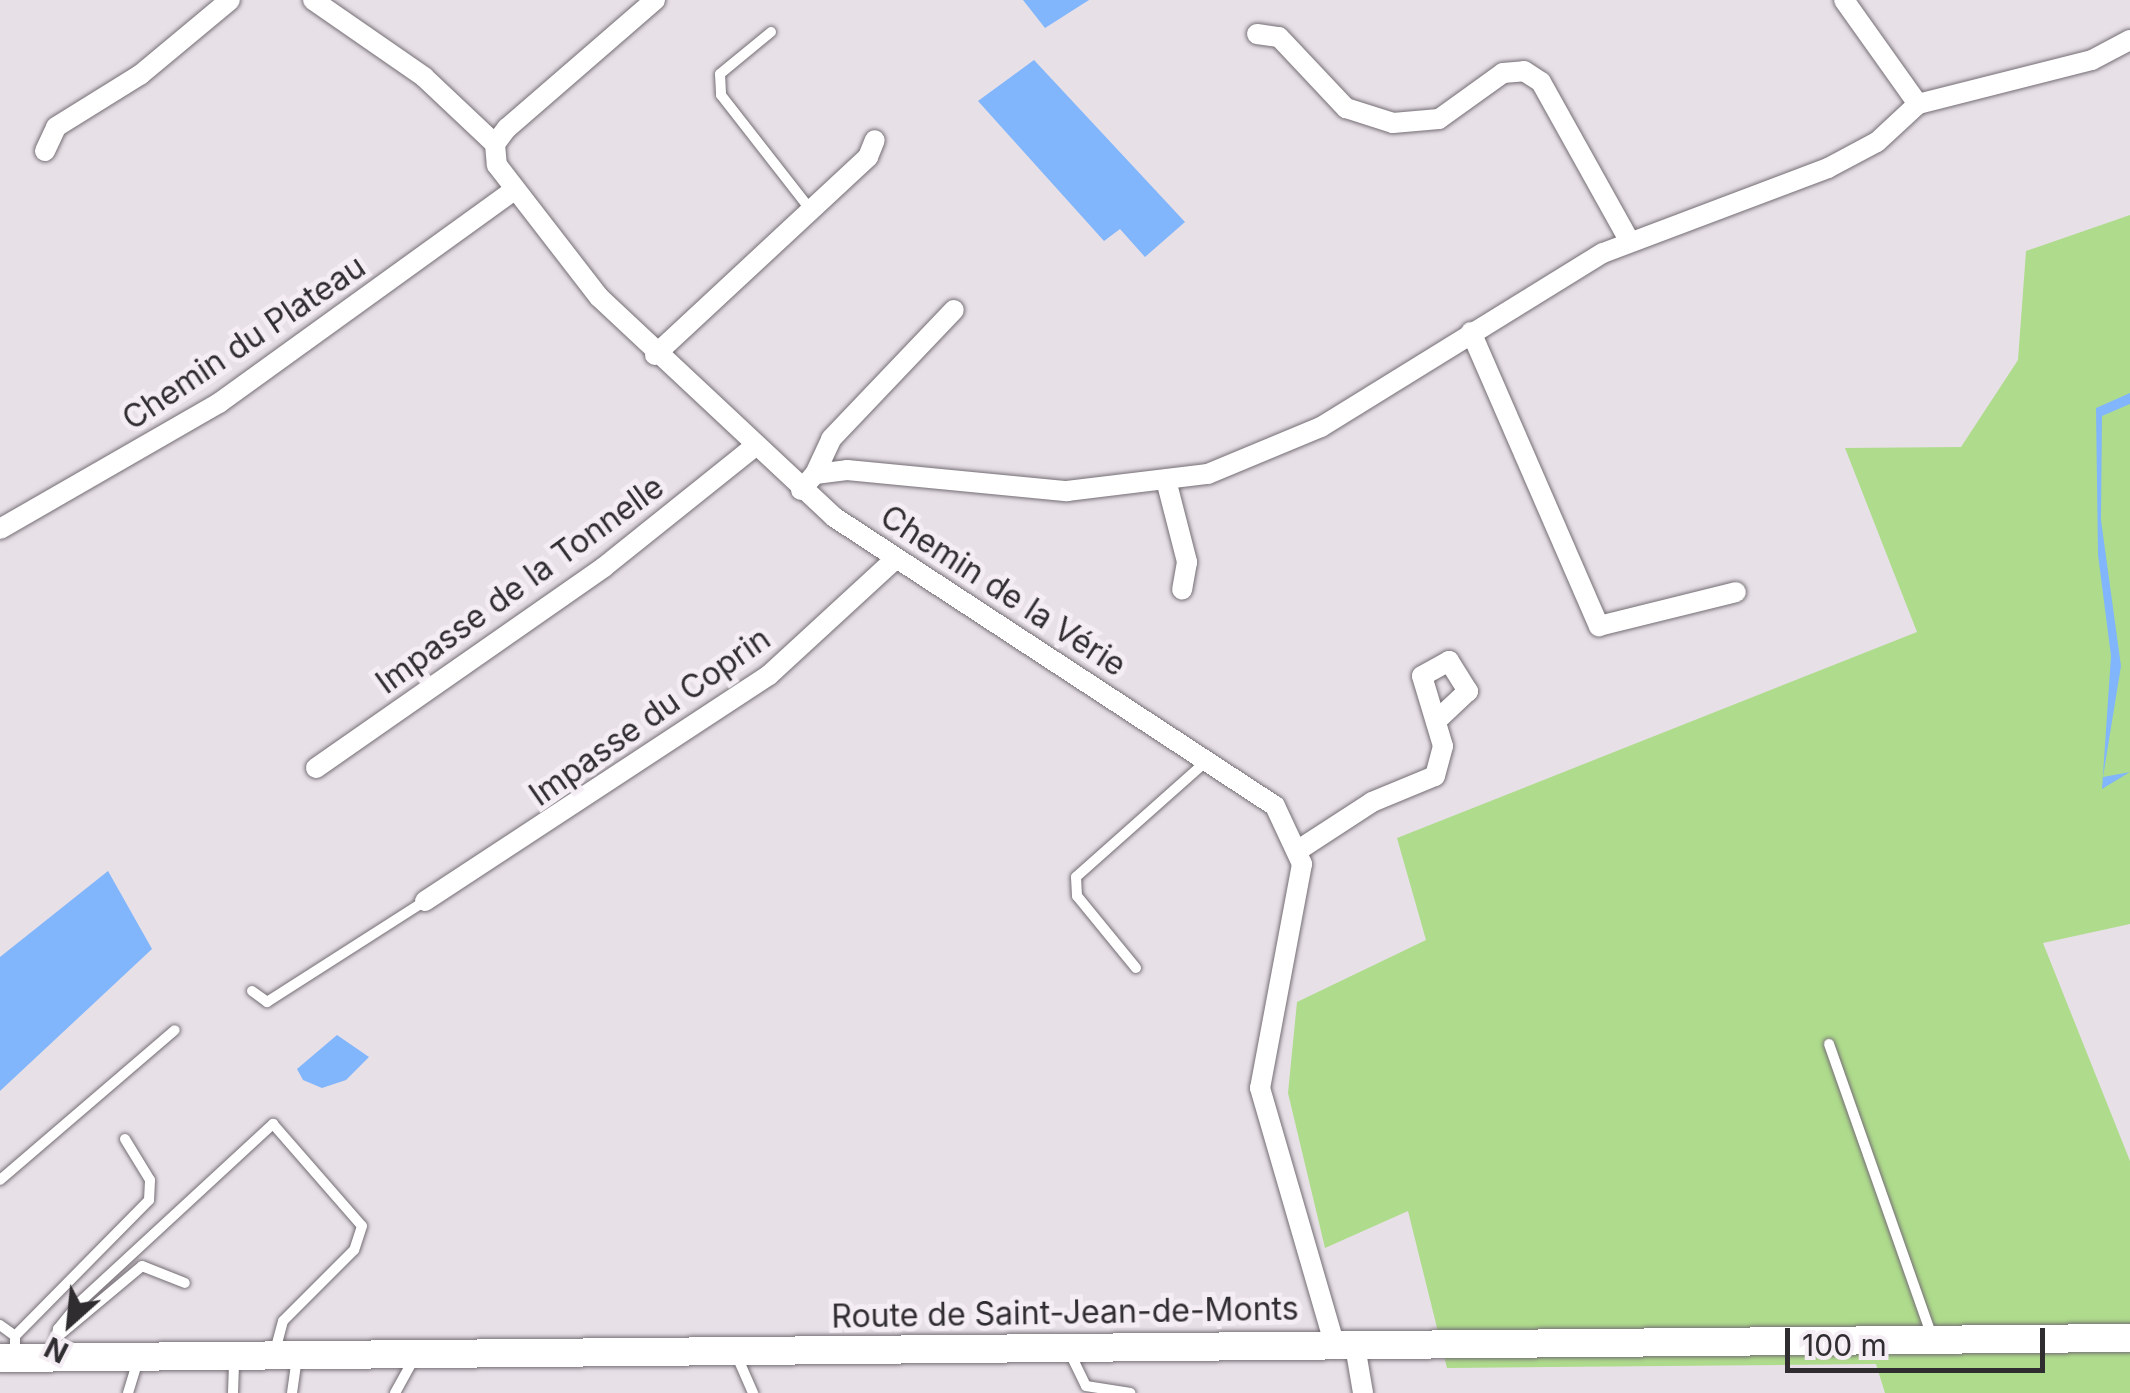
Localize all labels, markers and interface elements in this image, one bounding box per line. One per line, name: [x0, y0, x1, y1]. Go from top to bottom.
street label: Chemin du Plateau: [115, 248, 373, 438]
street label: Impasse de la Tonnelle: [369, 468, 671, 702]
street label: Chemin de la Vérie: [873, 497, 1133, 685]
street label: Impasse du Coprin: [522, 620, 778, 814]
north arrow: [20, 1273, 120, 1373]
street label: Route de Saint-Jean-de-Monts: [831, 1290, 1299, 1336]
scale bar: [1790, 1308, 2050, 1370]
text: 100 m: [1802, 1327, 1887, 1363]
text: N: [39, 1330, 74, 1370]

